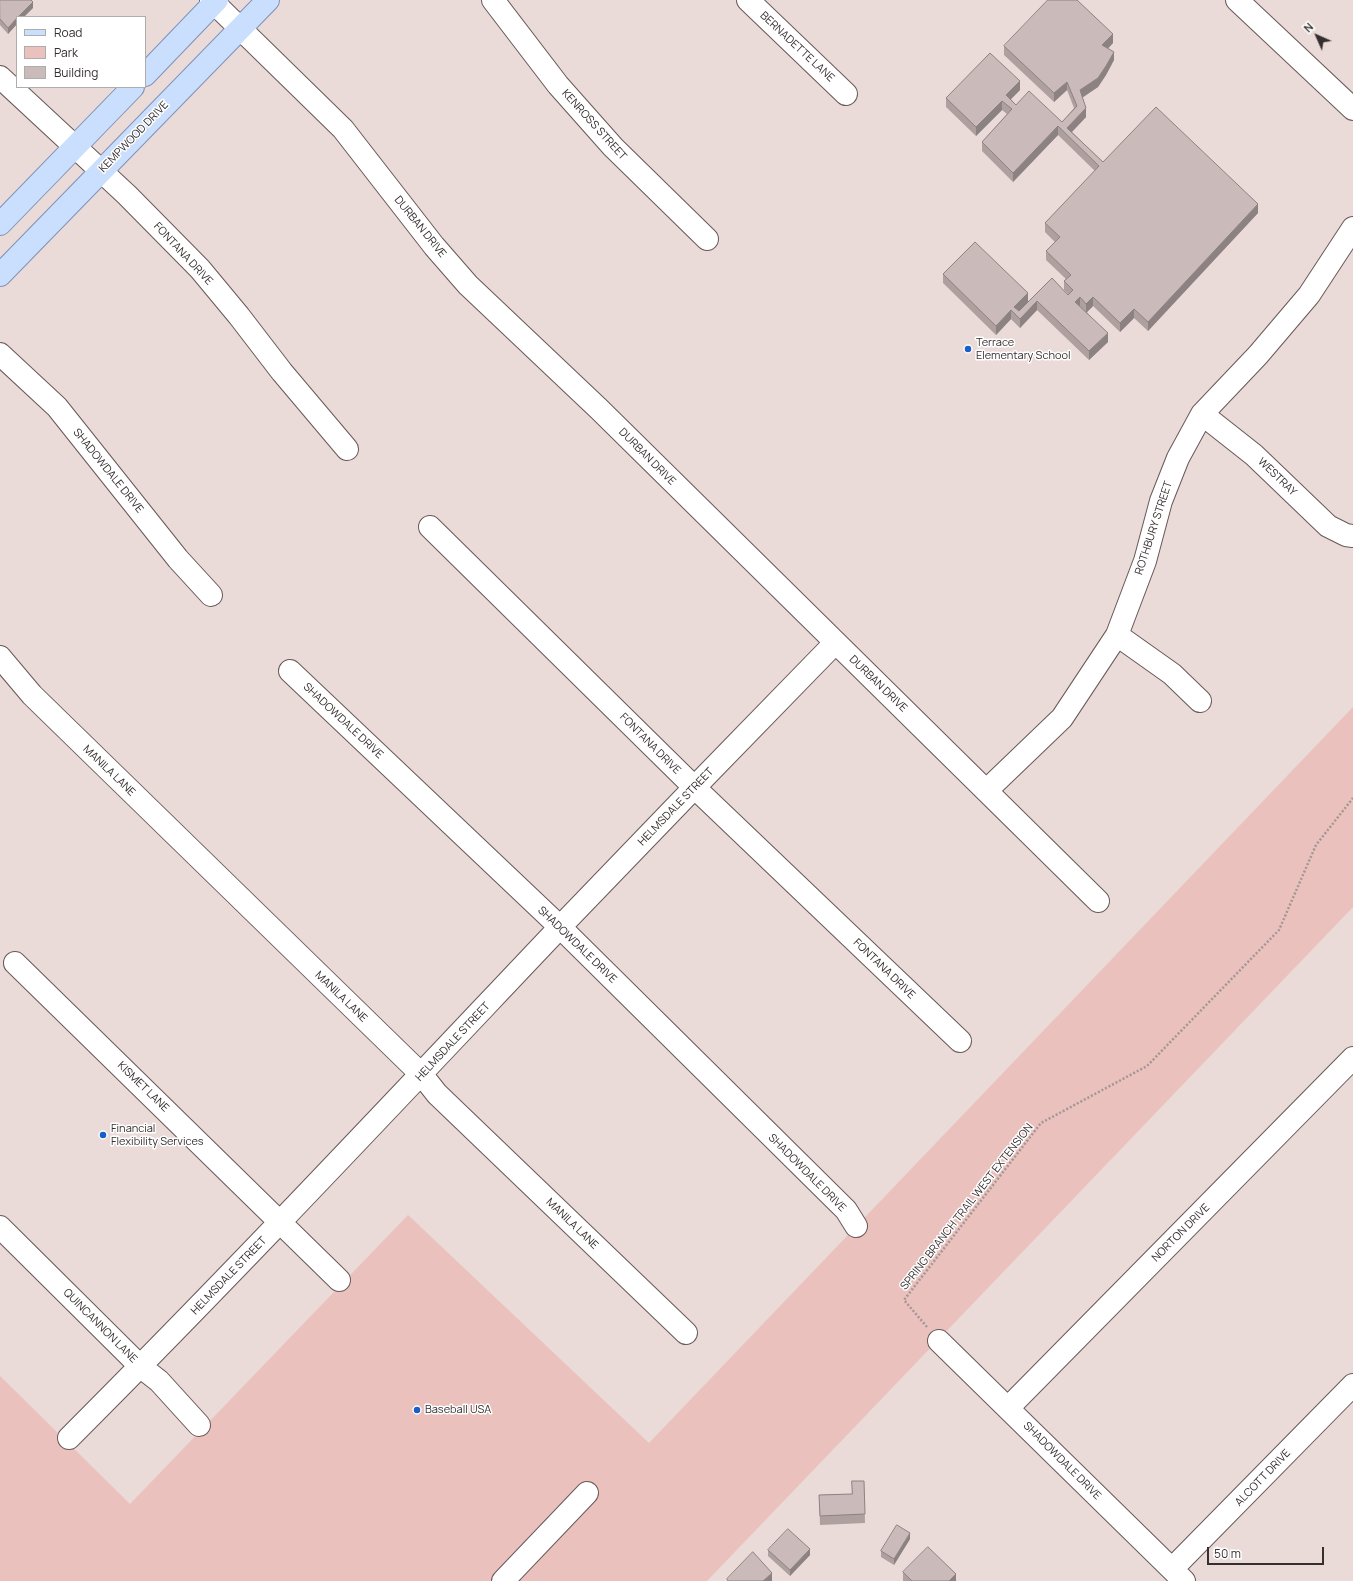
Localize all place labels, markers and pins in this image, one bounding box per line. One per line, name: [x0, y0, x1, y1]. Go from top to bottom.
place label: Terrace Elementary School: [976, 336, 1071, 362]
marker: Terrace Elementary School: [963, 344, 973, 354]
place label: Financial Flexibility Services: [111, 1122, 204, 1148]
marker: Financial Flexibility Services: [98, 1130, 108, 1140]
place label: Baseball USA: [425, 1403, 491, 1417]
marker: Baseball USA: [412, 1405, 422, 1415]

